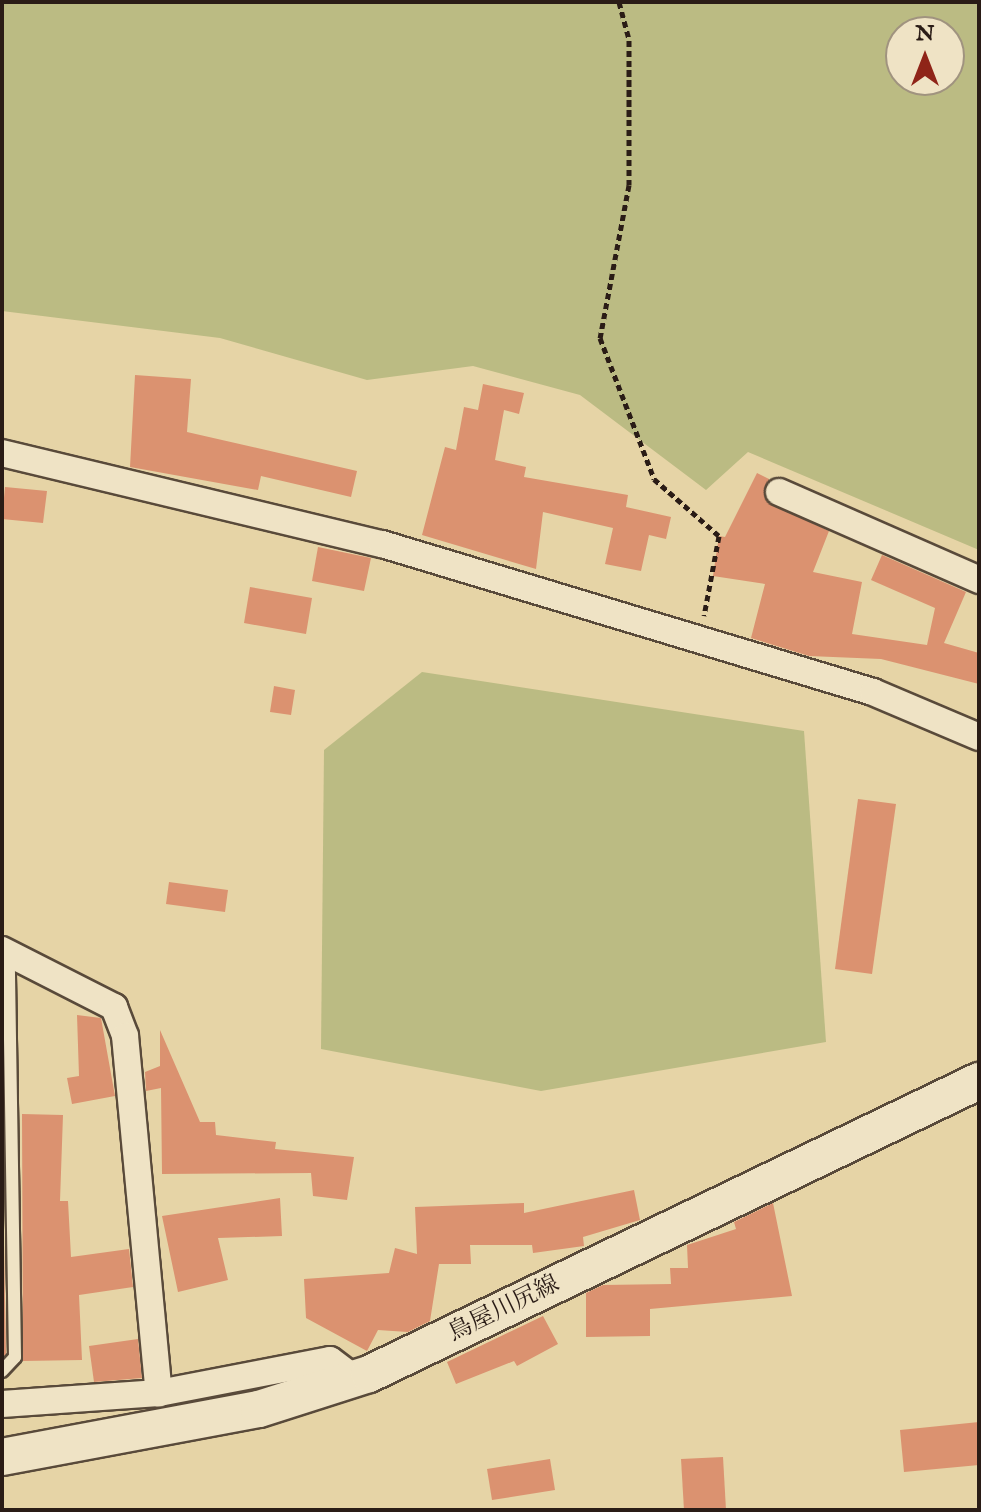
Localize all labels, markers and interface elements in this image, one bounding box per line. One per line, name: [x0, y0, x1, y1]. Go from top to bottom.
north arrow: [885, 16, 965, 96]
text: N: [915, 20, 935, 48]
street label: 鳥屋川尻線: [444, 1270, 564, 1348]

